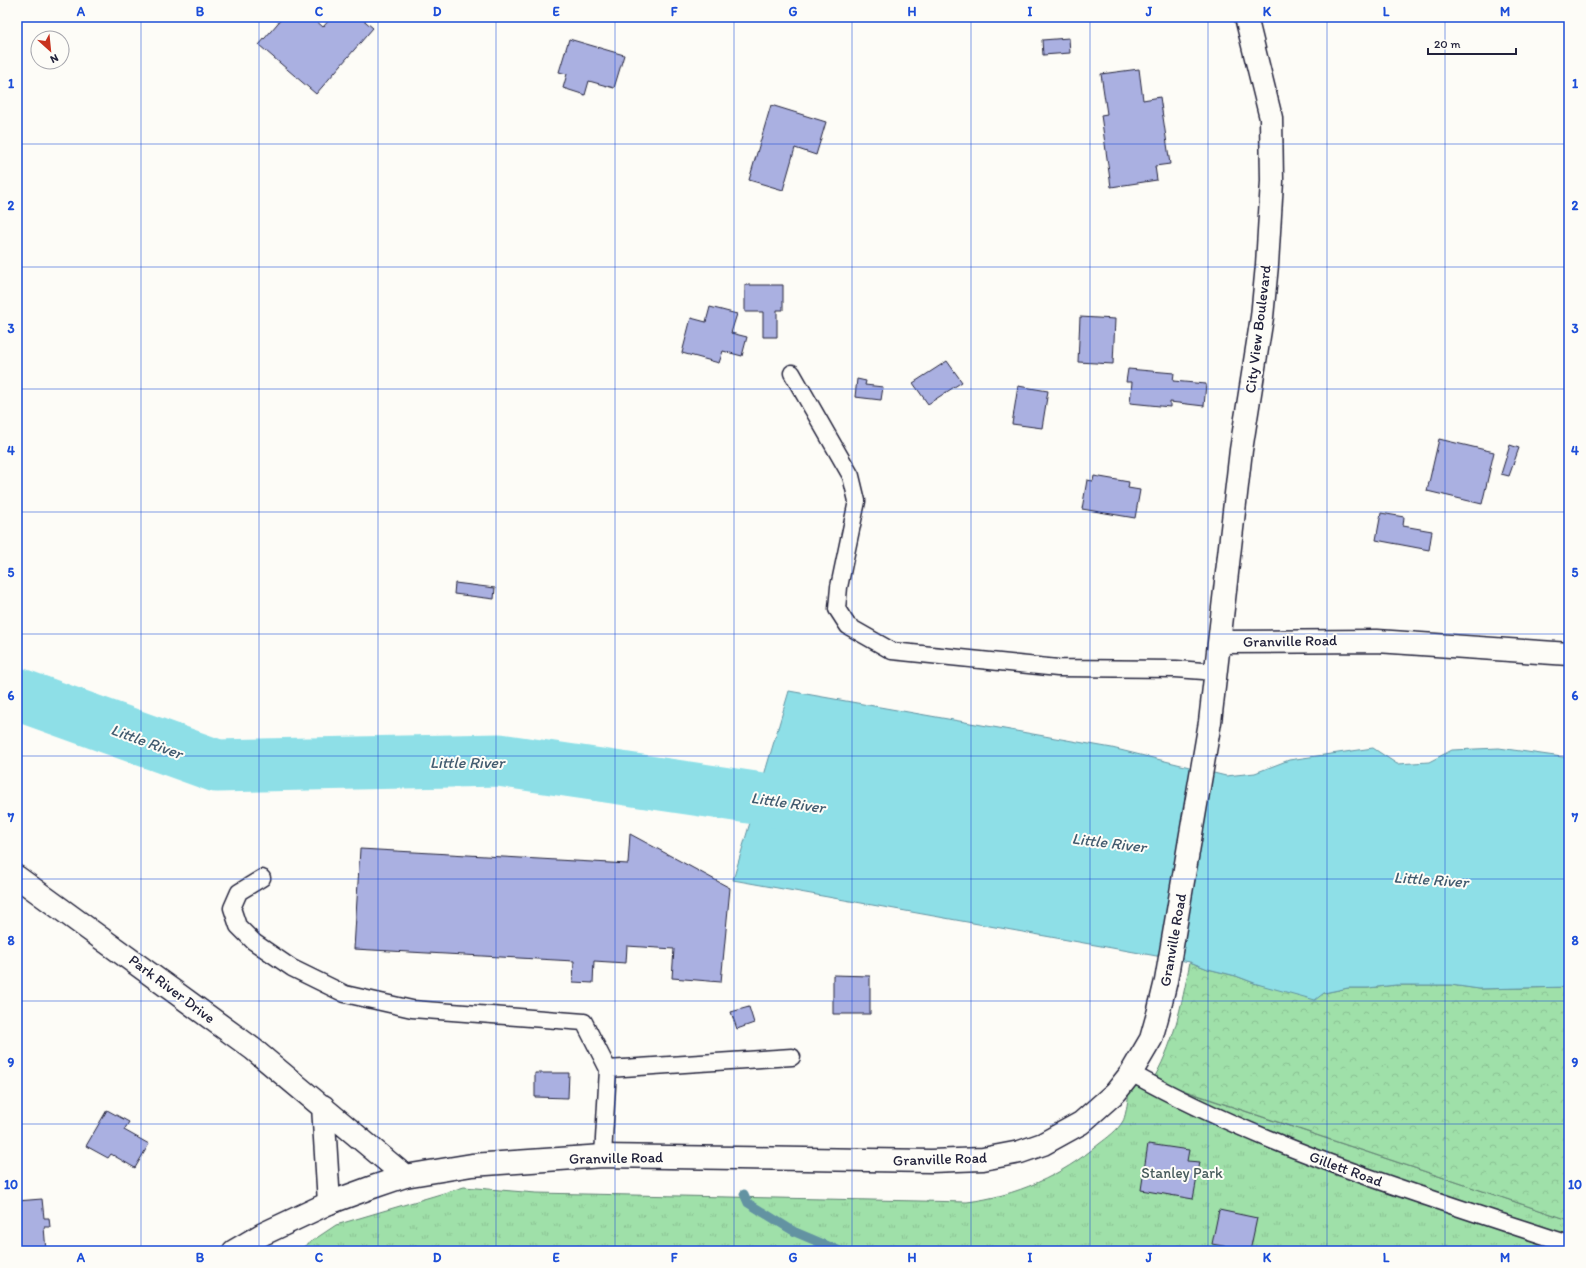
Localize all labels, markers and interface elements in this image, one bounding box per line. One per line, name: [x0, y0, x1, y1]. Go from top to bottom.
text: A: [76, 4, 86, 19]
text: B: [196, 4, 205, 19]
text: C: [315, 4, 324, 19]
text: D: [433, 4, 442, 19]
text: E: [552, 4, 560, 19]
text: F: [671, 4, 678, 19]
text: G: [789, 4, 798, 19]
text: H: [908, 4, 917, 19]
text: I: [1028, 4, 1033, 19]
text: J: [1145, 4, 1153, 19]
text: K: [1263, 4, 1272, 19]
text: L: [1383, 4, 1390, 19]
text: M: [1500, 4, 1510, 19]
north arrow: [30, 30, 70, 70]
scale bar: [1428, 30, 1516, 56]
text: 20 m: [1434, 37, 1461, 51]
text: N: [48, 51, 61, 66]
text: 1: [8, 76, 14, 91]
text: 1: [1572, 76, 1578, 91]
text: 2: [8, 198, 15, 213]
text: 2: [1572, 198, 1579, 213]
street label: City View Boulevard: [1241, 263, 1275, 394]
text: 3: [7, 321, 15, 336]
text: 3: [1571, 321, 1579, 336]
text: 4: [7, 443, 15, 458]
text: 4: [1571, 443, 1579, 458]
text: 5: [8, 565, 15, 580]
text: 5: [1572, 565, 1579, 580]
street label: Granville Road: [1243, 631, 1337, 651]
text: 6: [8, 688, 15, 703]
text: 6: [1572, 688, 1579, 703]
water label: Little River: [108, 720, 187, 764]
water label: Little River: [430, 753, 506, 772]
water label: Little River: [750, 788, 828, 817]
text: 7: [7, 810, 15, 825]
text: 7: [1571, 810, 1579, 825]
water label: Little River: [1071, 829, 1149, 857]
water label: Little River: [1393, 867, 1471, 892]
street label: Granville Road: [1156, 892, 1190, 988]
text: 8: [7, 933, 15, 948]
text: 8: [1571, 933, 1579, 948]
street label: Park River Drive: [125, 951, 219, 1027]
text: 9: [8, 1055, 15, 1070]
text: 9: [1572, 1055, 1579, 1070]
street label: Gillett Road: [1307, 1147, 1386, 1191]
street label: Granville Road: [569, 1148, 663, 1168]
street label: Granville Road: [893, 1148, 987, 1170]
park label: Stanley Park: [1141, 1164, 1223, 1182]
text: 10: [4, 1177, 18, 1192]
text: 10: [1568, 1177, 1582, 1192]
text: A: [76, 1250, 86, 1265]
text: B: [196, 1250, 205, 1265]
text: C: [315, 1250, 324, 1265]
text: D: [433, 1250, 442, 1265]
text: E: [552, 1250, 560, 1265]
text: F: [671, 1250, 678, 1265]
text: G: [789, 1250, 798, 1265]
text: H: [908, 1250, 917, 1265]
text: I: [1028, 1250, 1033, 1265]
text: J: [1145, 1250, 1153, 1265]
text: K: [1263, 1250, 1272, 1265]
text: L: [1383, 1250, 1390, 1265]
text: M: [1500, 1250, 1510, 1265]

